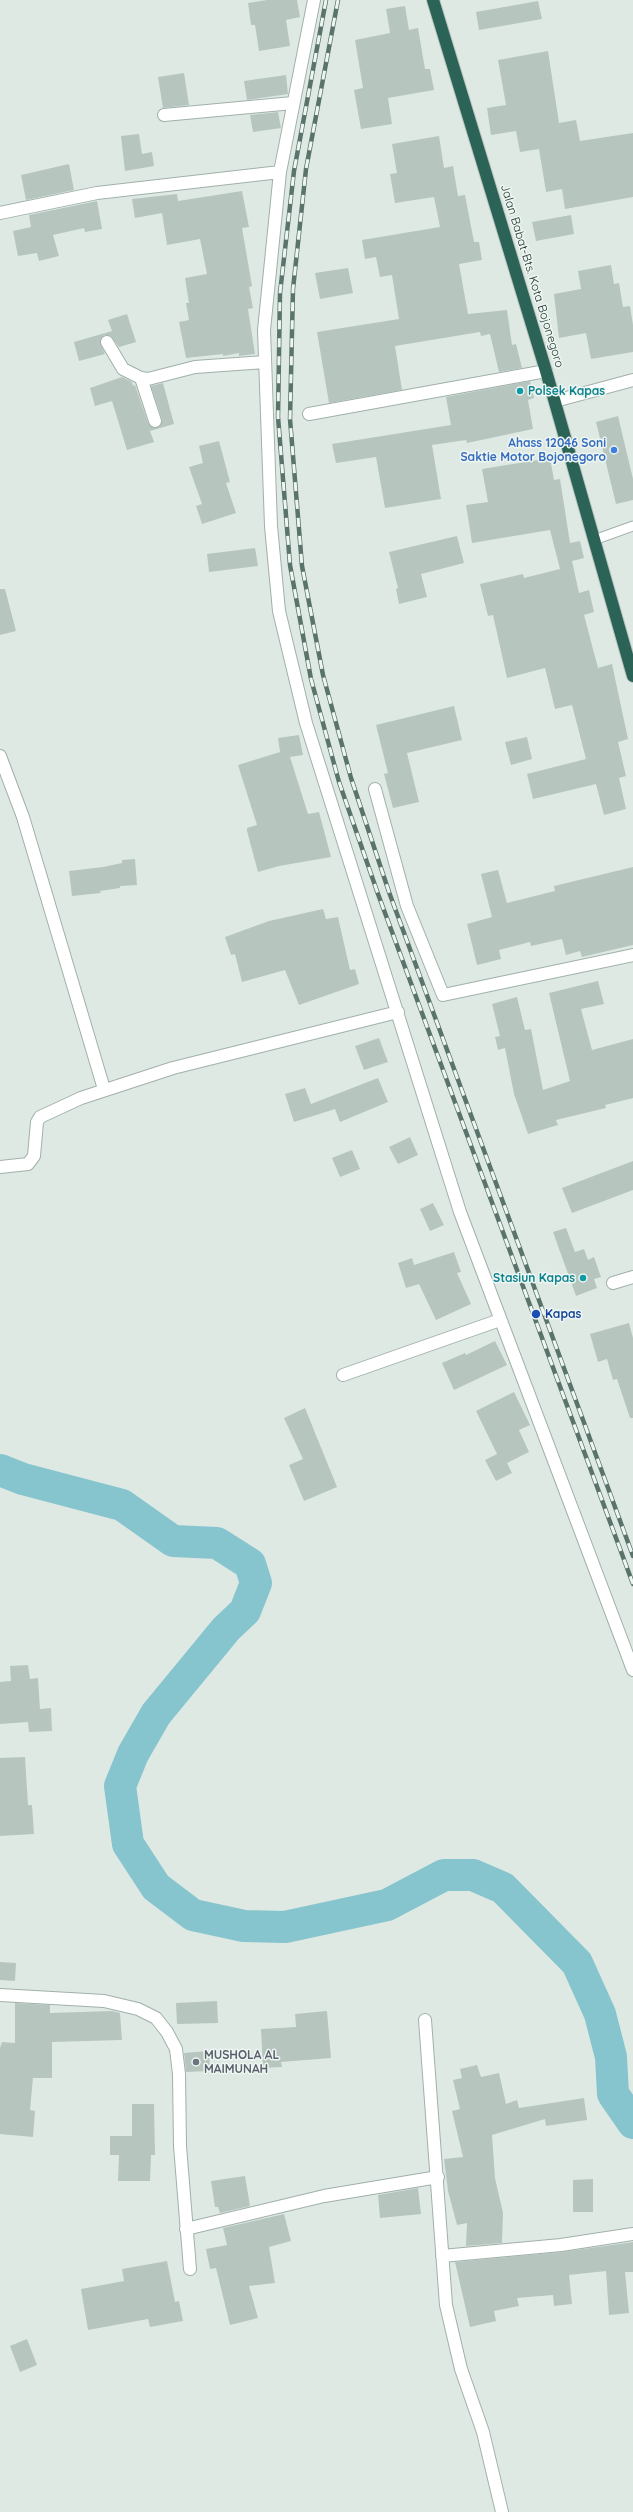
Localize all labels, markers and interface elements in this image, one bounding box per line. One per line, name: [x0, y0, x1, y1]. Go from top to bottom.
street label: Jalan Babat-Bts. Kota Bojonegoro: [497, 183, 567, 369]
place label: Polsek Kapas: [528, 384, 605, 398]
marker: Polsek Kapas: [515, 386, 525, 396]
place label: Ahass 12046 Soni Saktie Motor Bojonegoro: [460, 436, 606, 464]
marker: Ahass 12046 Soni Saktie Motor Bojonegoro: [609, 445, 619, 455]
place label: Stasiun Kapas: [493, 1271, 575, 1285]
marker: Stasiun Kapas: [578, 1273, 588, 1283]
place label: Kapas: [545, 1307, 581, 1321]
marker: Kapas: [530, 1308, 542, 1320]
place label: MUSHOLA AL MAIMUNAH: [204, 2048, 279, 2076]
marker: MUSHOLA AL MAIMUNAH: [191, 2057, 201, 2067]

